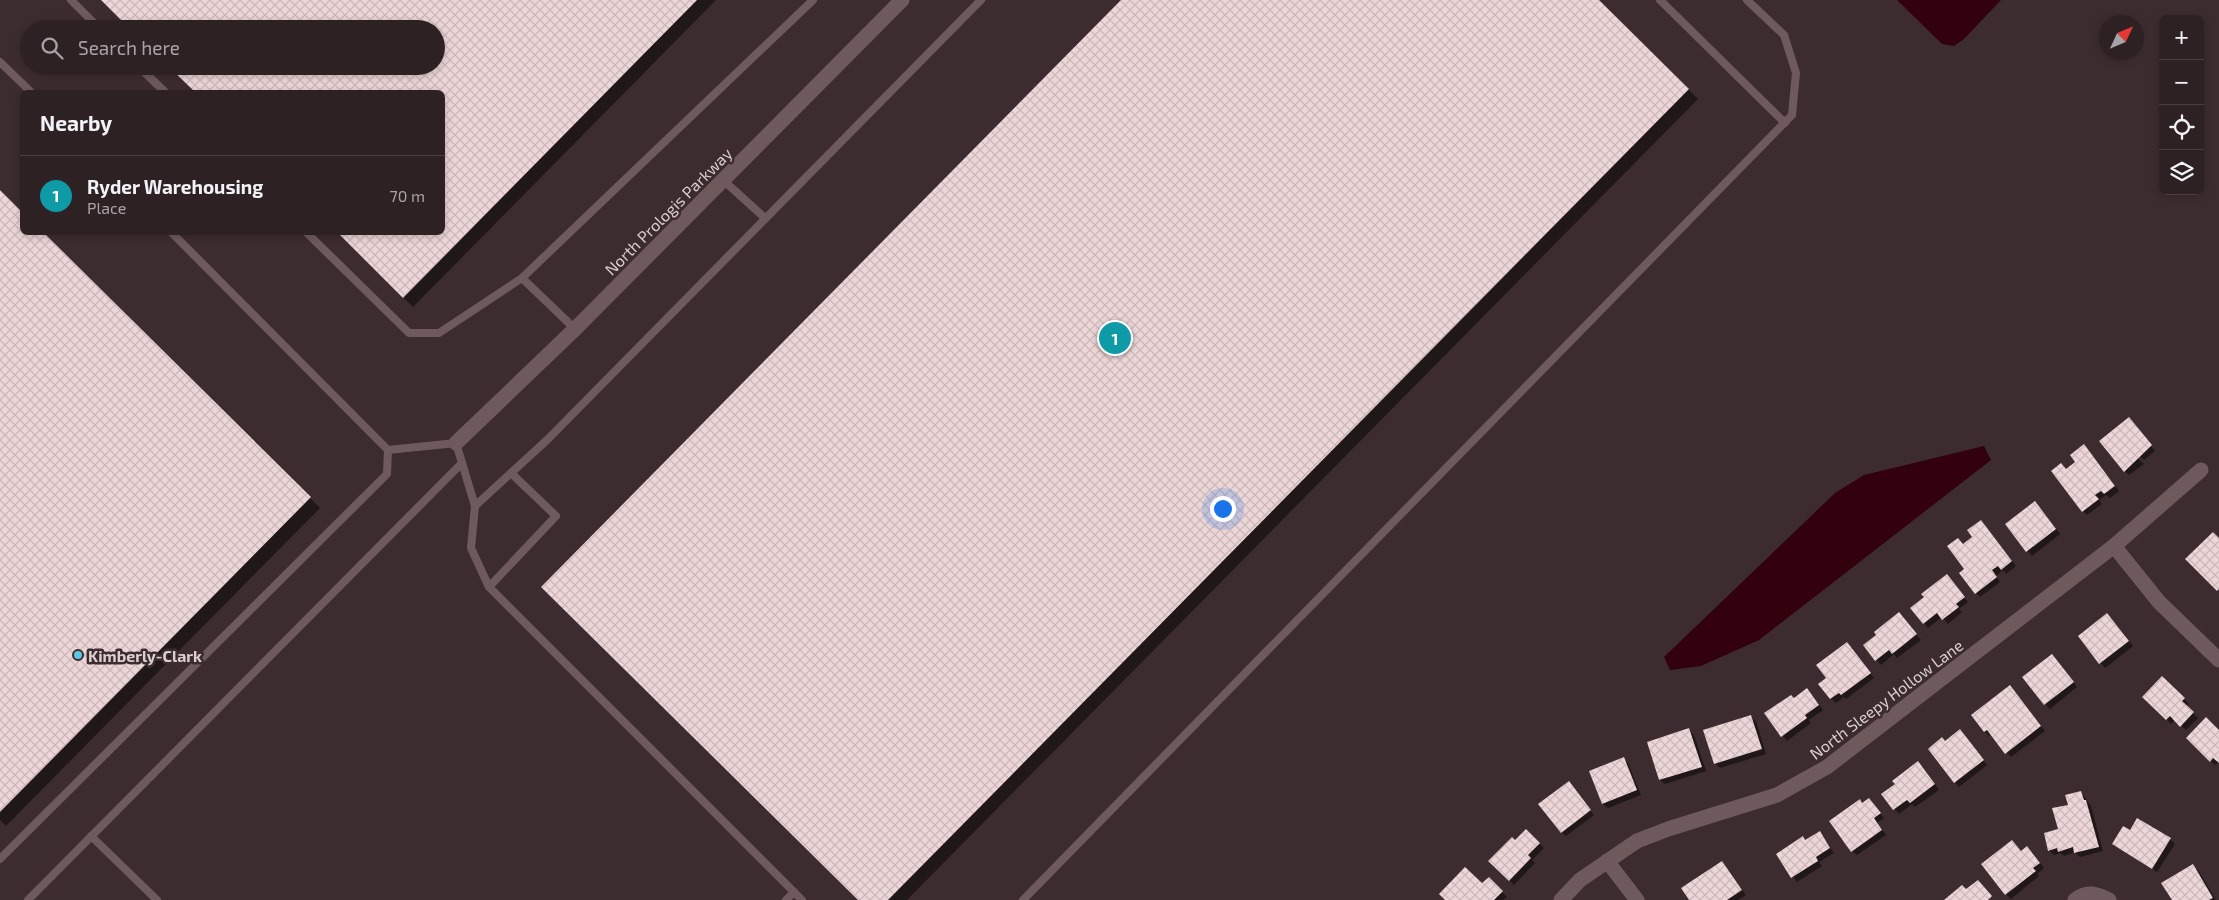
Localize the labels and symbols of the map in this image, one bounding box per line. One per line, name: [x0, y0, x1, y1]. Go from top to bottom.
north arrow: [2099, 15, 2144, 60]
street label: North Prologis Parkway: [600, 143, 736, 279]
pin: 1: [1099, 319, 1131, 357]
your location: [1210, 496, 1236, 522]
street label: North Sleepy Hollow Lane: [1806, 635, 1966, 763]
place label: Kimberly-Clark: [88, 646, 202, 666]
marker: Kimberly-Clark: [72, 649, 84, 661]

